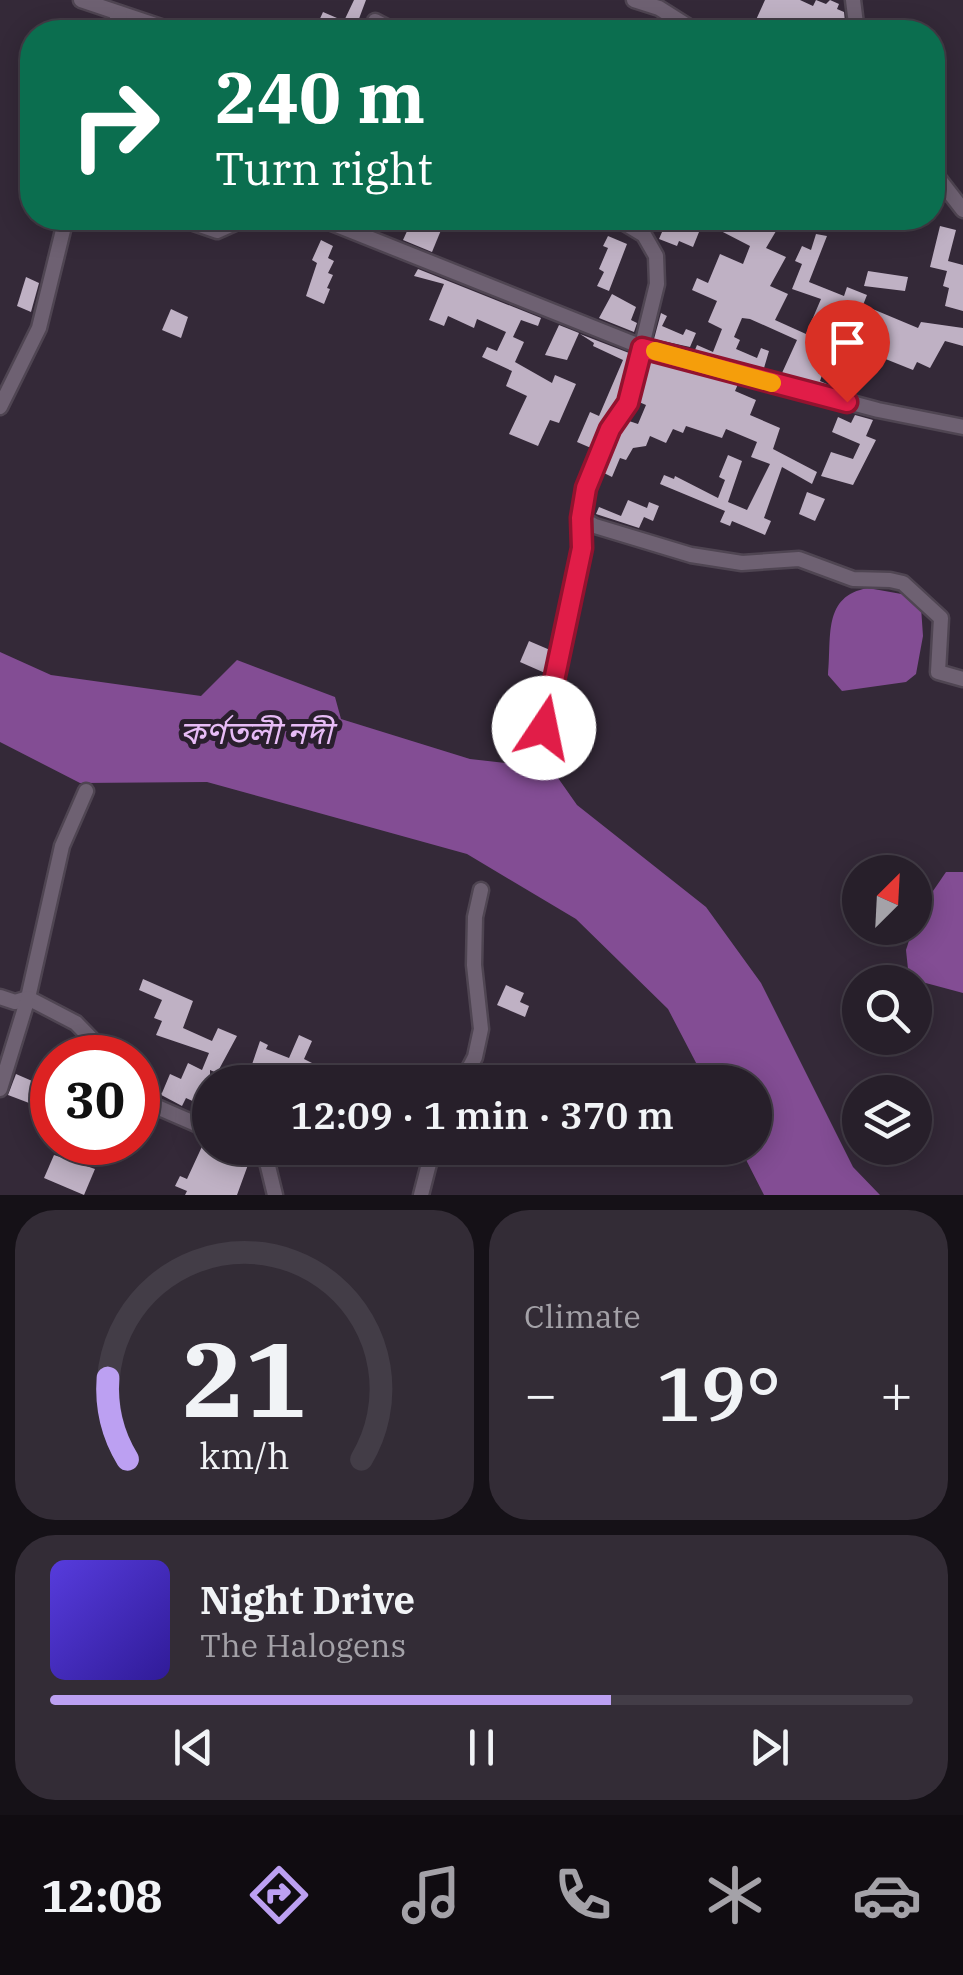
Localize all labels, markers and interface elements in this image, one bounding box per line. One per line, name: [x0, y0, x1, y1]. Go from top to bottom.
text: 240 m: [215, 51, 425, 142]
icon: right: [50, 60, 180, 190]
text: Turn right: [215, 139, 433, 197]
pin: [805, 300, 890, 403]
icon: arrive: [820, 315, 875, 370]
position arrow: [492, 676, 596, 780]
water label: কর্ণতলী নদী: [180, 711, 338, 753]
north arrow: [842, 855, 932, 945]
map controls: [842, 855, 932, 1165]
button: search: [842, 965, 932, 1055]
speed limit sign: 30: [30, 1035, 160, 1165]
button: layers: [842, 1075, 932, 1165]
text: 12:09 · 1 min · 370 m: [290, 1090, 674, 1139]
text: Climate: [524, 1295, 641, 1337]
text: 21: [182, 1310, 307, 1446]
text: 19°: [656, 1344, 781, 1442]
text: −: [524, 1358, 557, 1429]
text: +: [880, 1358, 913, 1429]
text: km/h: [199, 1432, 290, 1479]
text: Night Drive: [200, 1575, 415, 1624]
text: The Halogens: [200, 1624, 406, 1666]
icon: previous: [166, 1720, 221, 1775]
icon: pause: [454, 1720, 509, 1775]
icon: next: [742, 1720, 797, 1775]
icon: directions: [244, 1860, 314, 1930]
icon: music: [396, 1860, 466, 1930]
icon: phone: [548, 1860, 618, 1930]
icon: climate: [700, 1860, 770, 1930]
icon: car: [852, 1860, 922, 1930]
text: 12:08: [41, 1866, 163, 1924]

